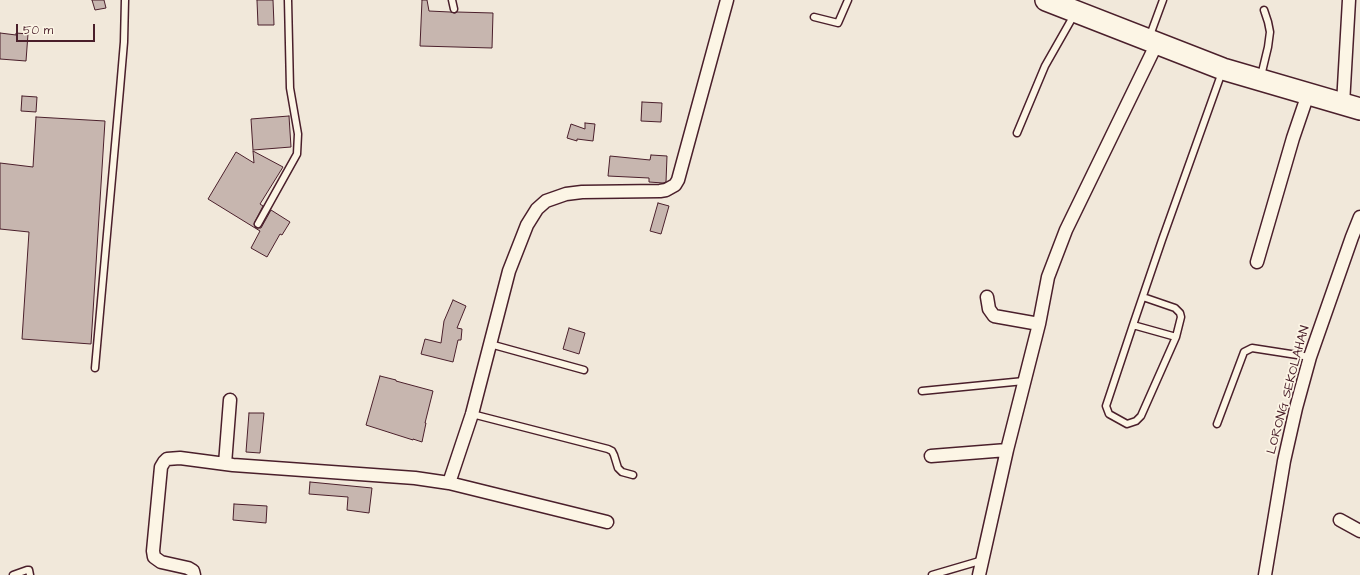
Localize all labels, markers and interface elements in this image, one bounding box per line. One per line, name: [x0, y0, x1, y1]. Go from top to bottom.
scale bar: [18, 16, 97, 42]
text: 50 m: [23, 22, 53, 39]
street label: LORONG SEKOLAHAN: [1264, 324, 1314, 456]

